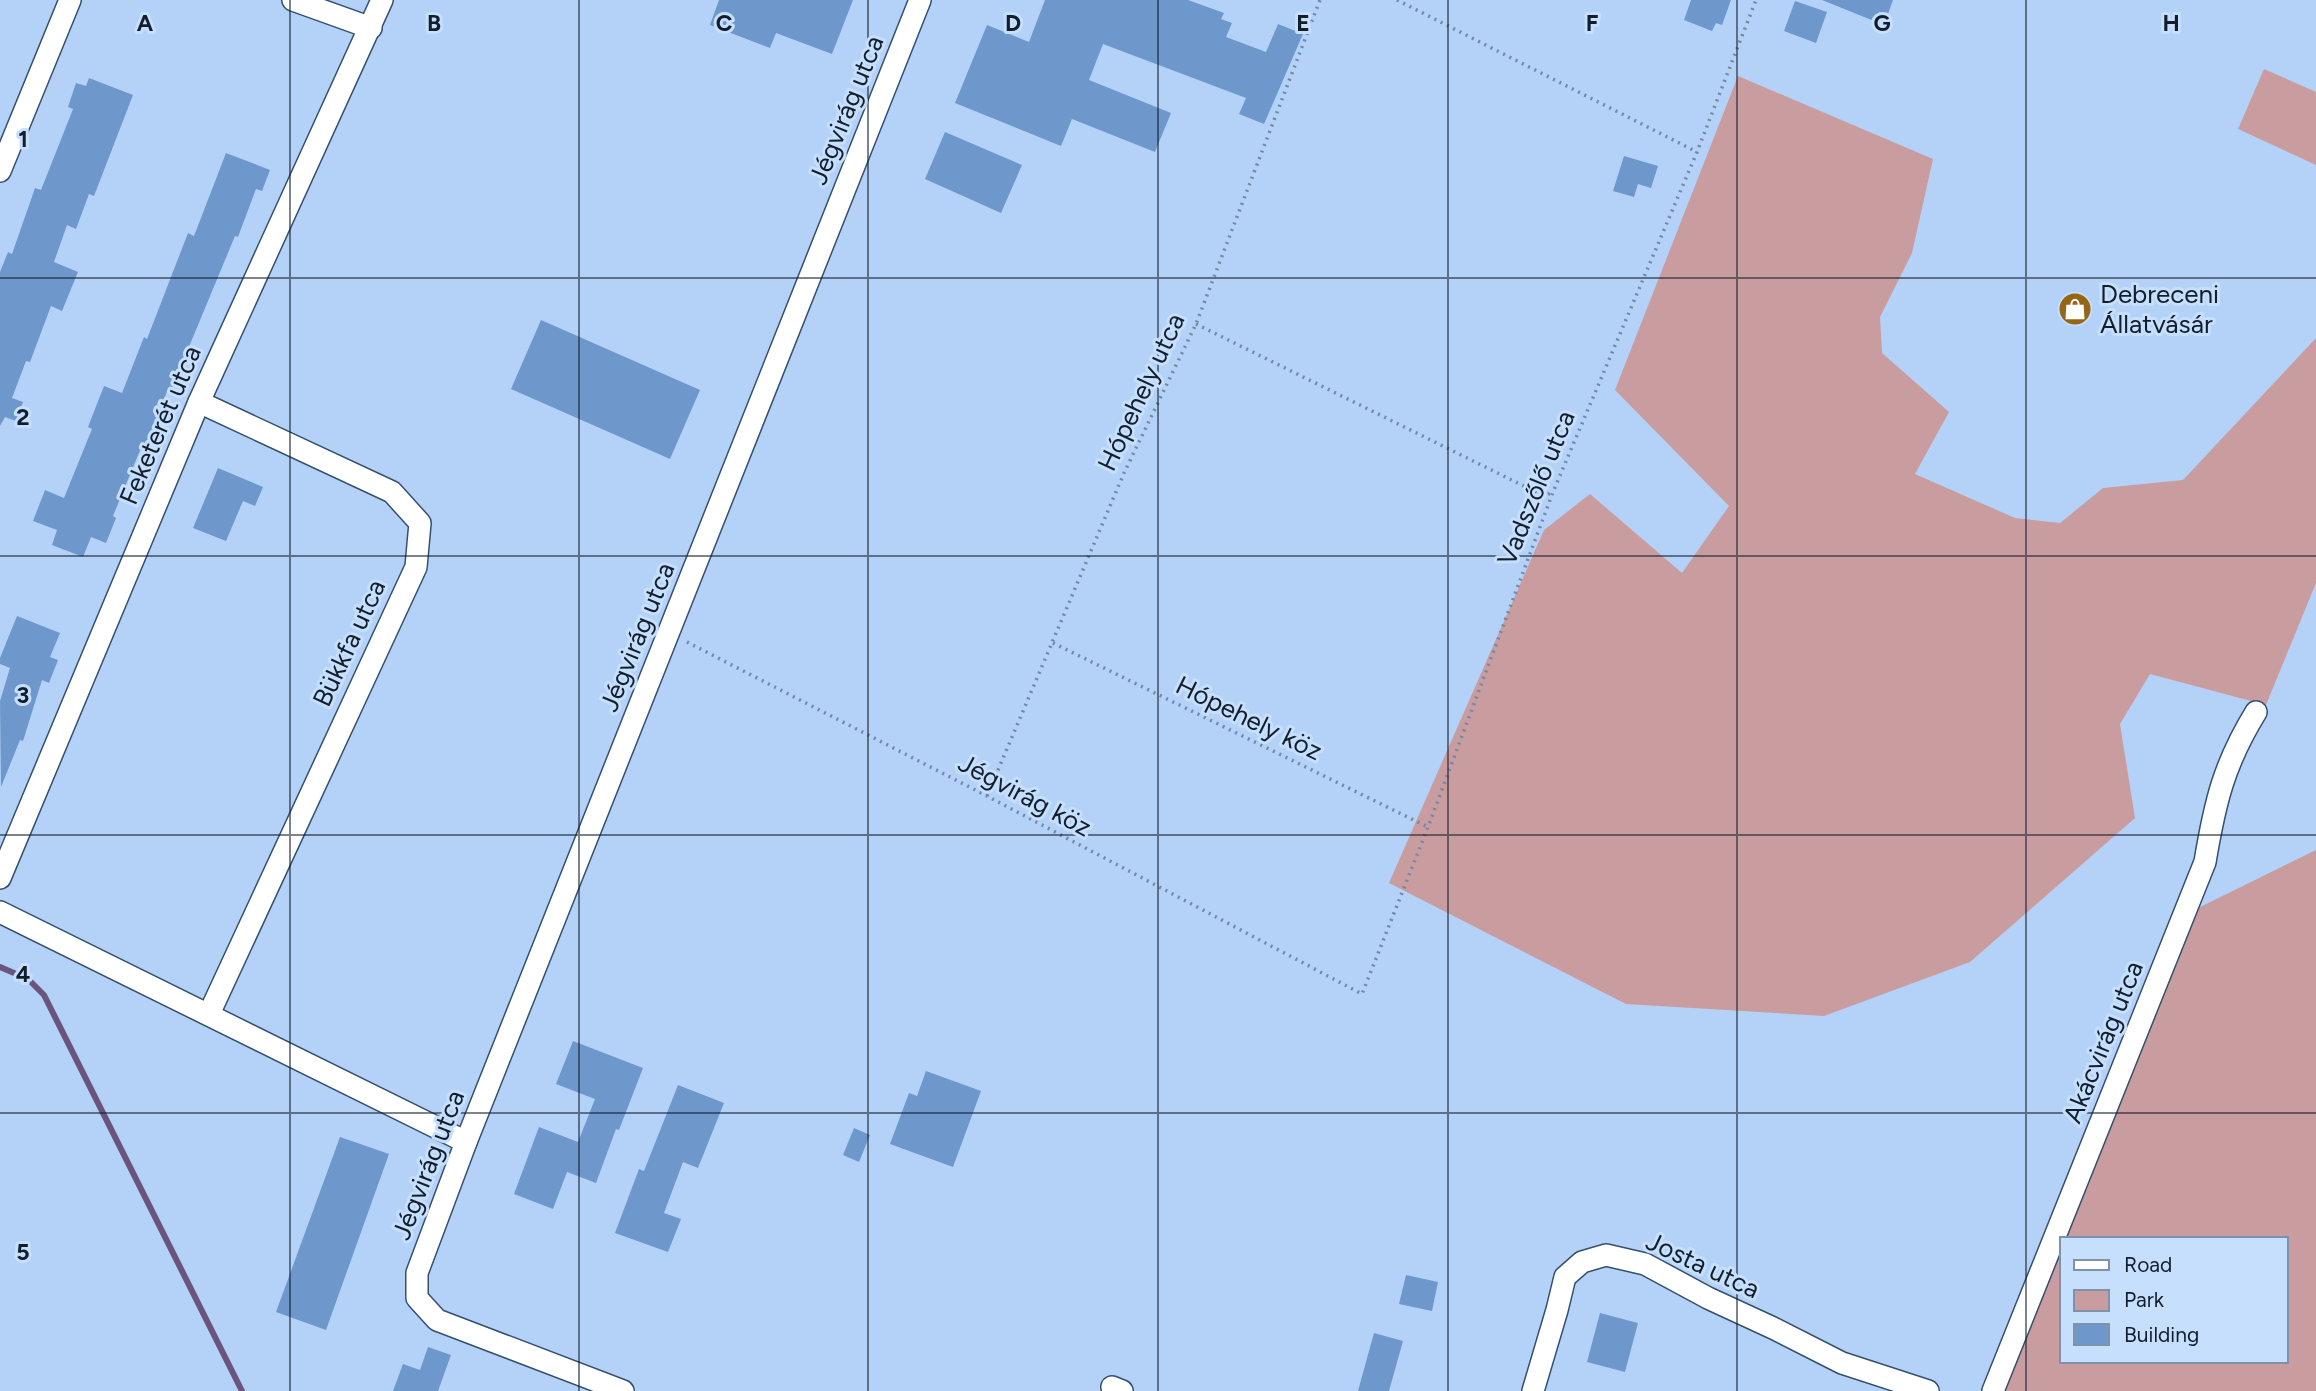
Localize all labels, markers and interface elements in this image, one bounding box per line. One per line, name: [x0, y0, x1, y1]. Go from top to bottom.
text: A: [137, 9, 154, 37]
text: B: [427, 9, 441, 37]
text: C: [716, 9, 733, 37]
text: D: [1005, 9, 1021, 37]
text: E: [1296, 9, 1310, 37]
text: F: [1586, 9, 1599, 37]
text: G: [1873, 9, 1891, 37]
text: H: [2162, 9, 2180, 37]
street label: Jégvirág utca: [802, 31, 890, 189]
text: 1: [18, 125, 28, 153]
place label: Debreceni Állatvásár: [2100, 278, 2219, 340]
shop icon: Debreceni Állatvásár: [2056, 290, 2094, 328]
street label: Hópehely utca: [1091, 308, 1191, 476]
street label: Feketerét utca: [112, 341, 208, 509]
text: 2: [16, 403, 30, 431]
street label: Vadszőlő utca: [1490, 406, 1582, 570]
street label: Jégvirág utca: [593, 558, 681, 716]
street label: Bükkfa utca: [306, 574, 392, 712]
street label: Hópehely köz: [1171, 669, 1327, 767]
text: 3: [17, 681, 29, 709]
street label: Jégvirág köz: [953, 747, 1097, 843]
street label: Akácvirág utca: [2056, 956, 2150, 1128]
text: 4: [16, 960, 30, 988]
street label: Jégvirág utca: [385, 1086, 471, 1244]
street label: Josta utca: [1641, 1225, 1765, 1305]
legend: [2060, 1237, 2288, 1363]
text: 5: [16, 1238, 30, 1266]
text: Road: [2124, 1252, 2172, 1277]
text: Park: [2124, 1287, 2165, 1312]
text: Building: [2124, 1322, 2199, 1347]

